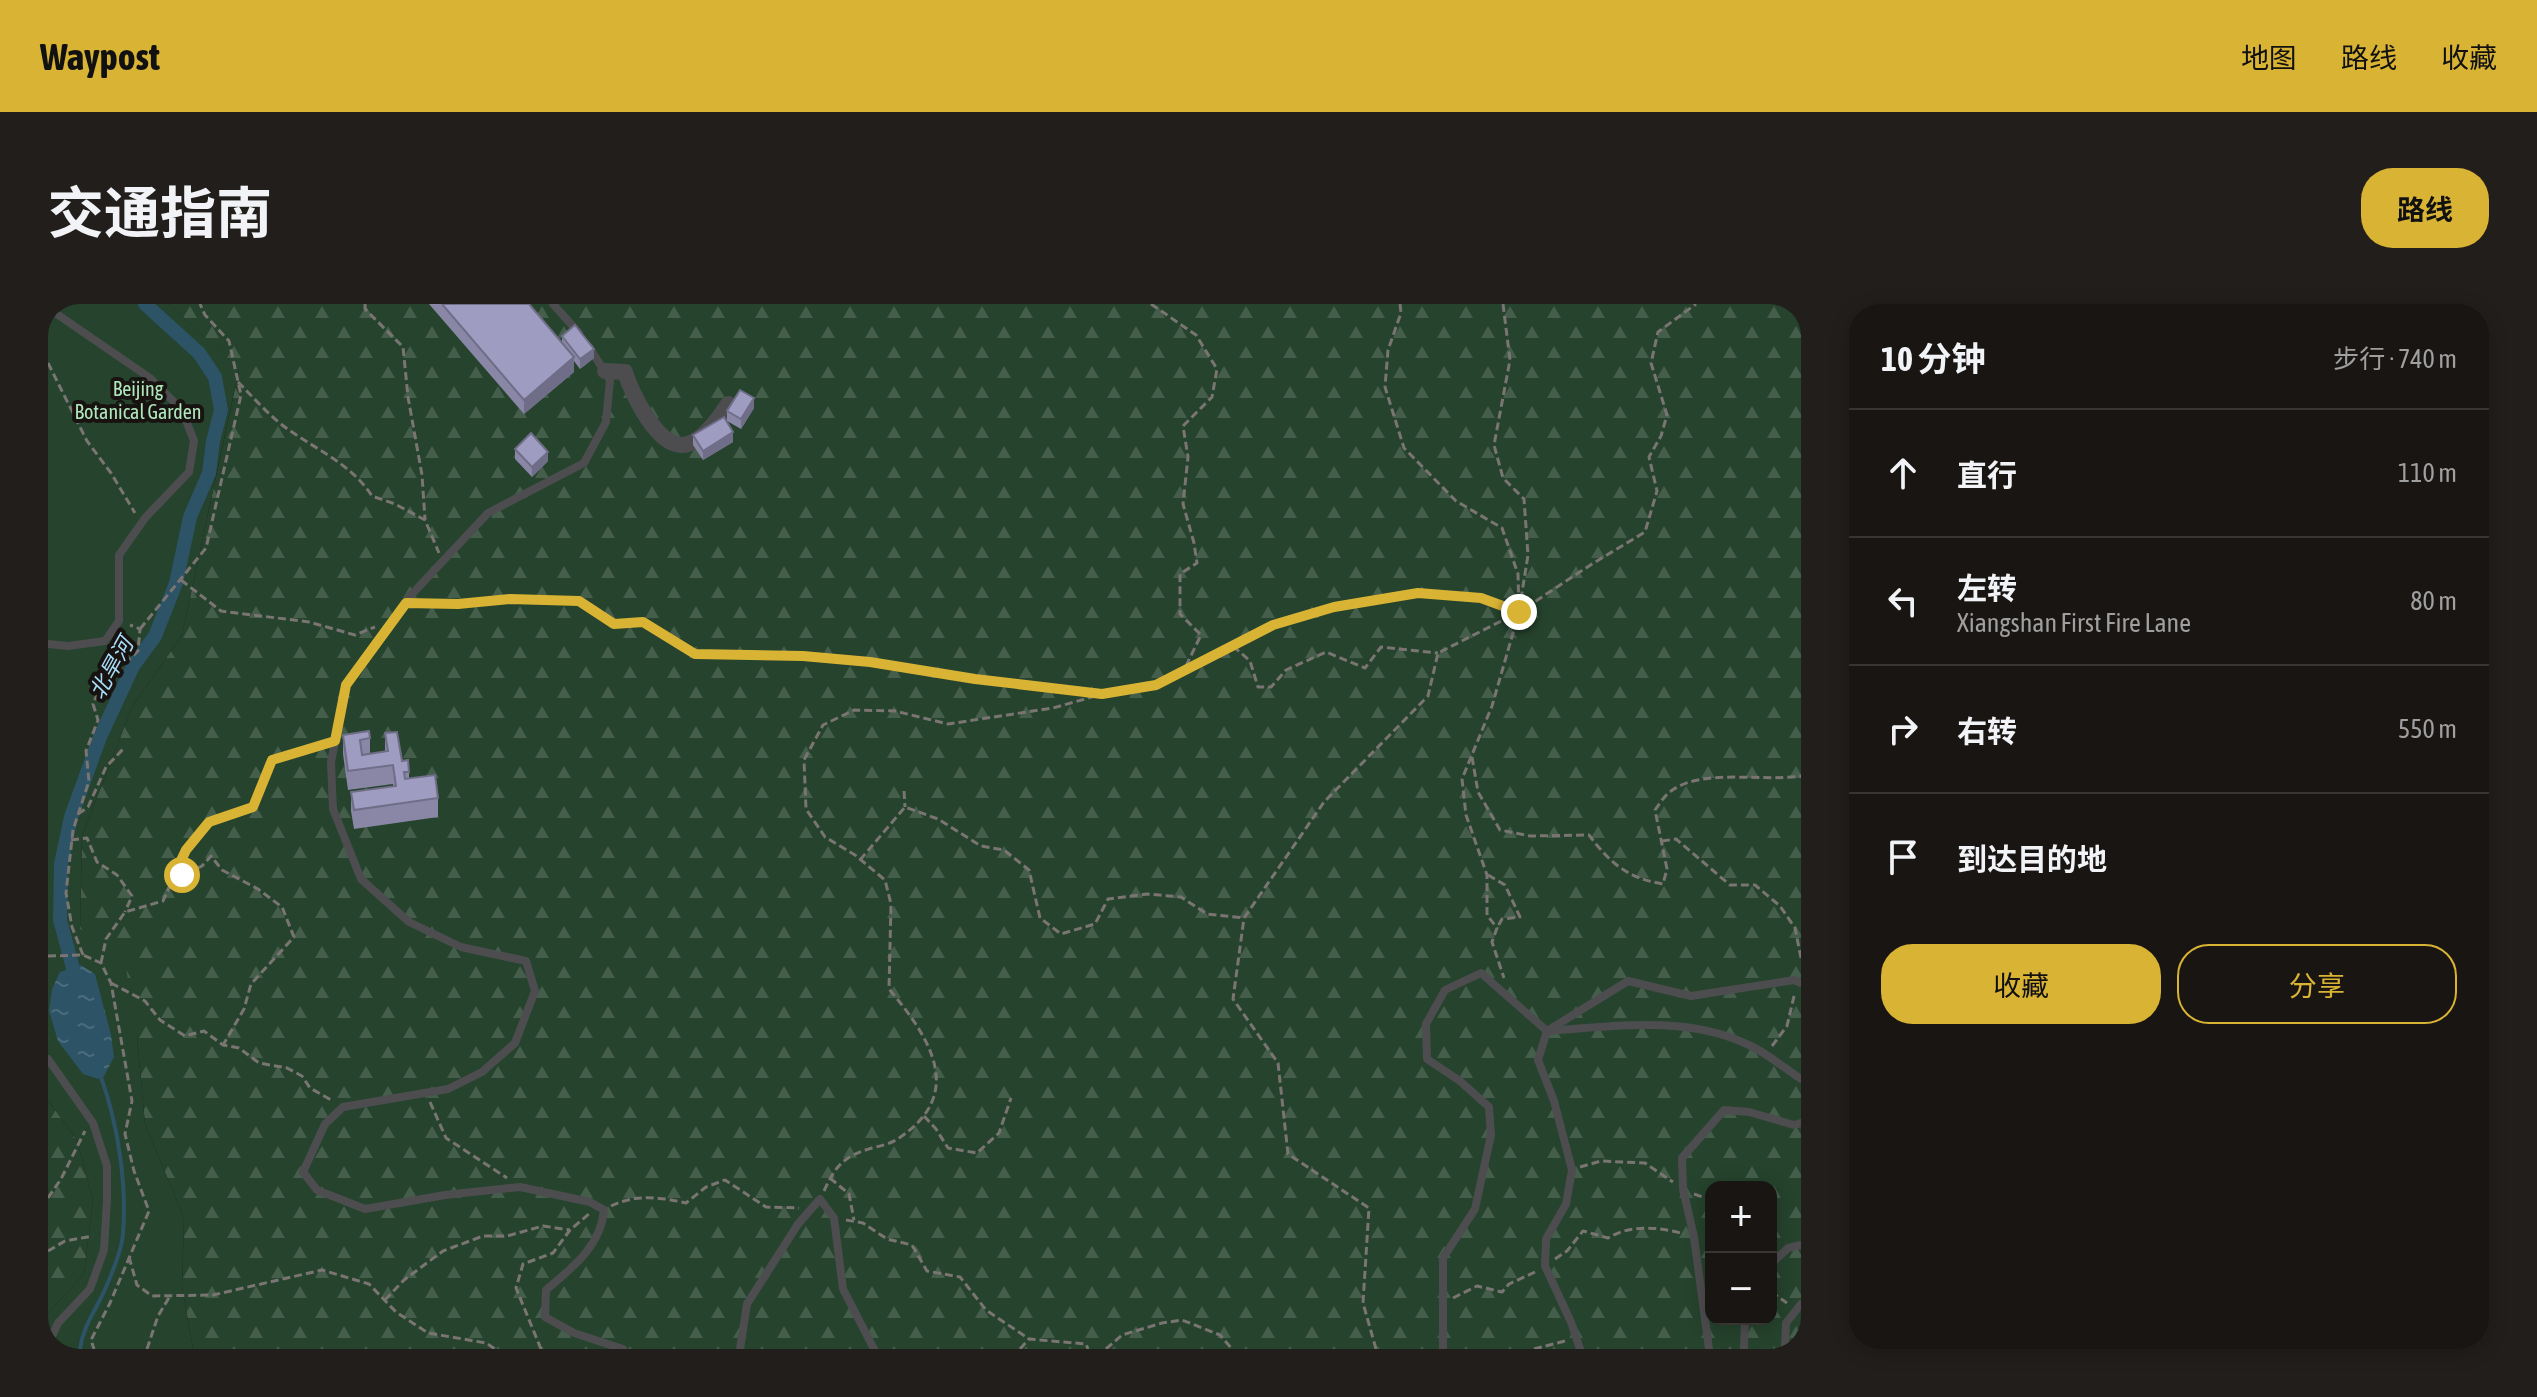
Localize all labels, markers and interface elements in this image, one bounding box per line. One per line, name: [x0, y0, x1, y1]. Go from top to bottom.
text: Waypost: [40, 35, 160, 78]
text: 地图: [2241, 42, 2297, 74]
text: 路线: [2341, 42, 2397, 74]
text: 收藏: [2441, 42, 2497, 74]
button: 路线: [2361, 168, 2489, 248]
text: 交通指南: [48, 181, 272, 245]
text: 10 分钟: [1881, 339, 1986, 378]
text: 步行 · 740 m: [2333, 344, 2457, 374]
park label: Beijing Botanical Garden: [74, 377, 202, 423]
icon: ahead: [1881, 451, 1925, 495]
text: 直行: [1957, 458, 2017, 492]
text: 110 m: [2398, 458, 2457, 488]
text: 左转: [1957, 571, 2017, 605]
icon: left: [1881, 579, 1925, 623]
text: 80 m: [2410, 586, 2457, 616]
route end: [1501, 594, 1537, 630]
text: Xiangshan First Fire Lane: [1957, 608, 2191, 638]
water label: 北旱河: [84, 629, 140, 703]
icon: right: [1881, 707, 1925, 751]
text: 右转: [1957, 714, 2017, 748]
text: 550 m: [2398, 714, 2457, 744]
icon: arrive: [1881, 835, 1925, 879]
text: 到达目的地: [1957, 842, 2107, 876]
route start: [164, 857, 200, 893]
button: 收藏: [1881, 944, 2161, 1024]
button: 分享: [2177, 944, 2457, 1024]
map controls: [1705, 1181, 1777, 1325]
button: +: [1705, 1181, 1777, 1253]
button: −: [1705, 1253, 1777, 1325]

